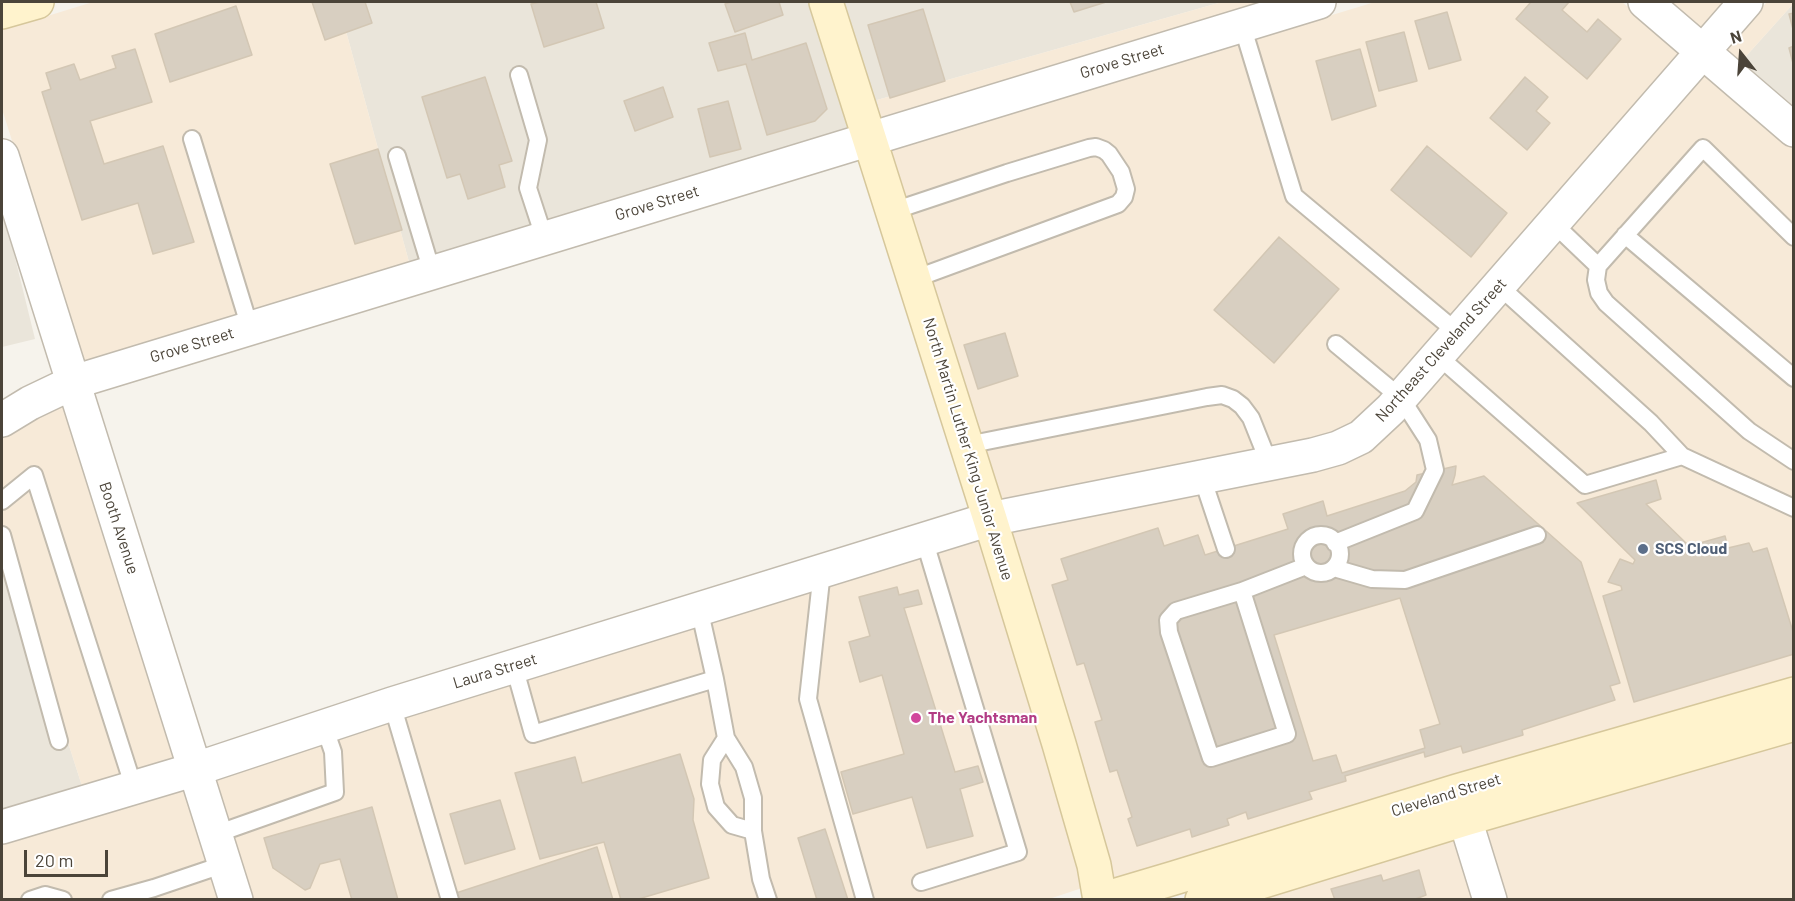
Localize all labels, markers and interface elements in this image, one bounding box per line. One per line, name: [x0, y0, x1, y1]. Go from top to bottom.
north arrow: [1711, 24, 1771, 84]
text: N: [1728, 26, 1743, 47]
street label: Grove Street: [1078, 39, 1166, 83]
street label: Grove Street: [613, 181, 701, 225]
street label: Northeast Cleveland Street: [1371, 274, 1511, 426]
street label: North Martin Luther King Junior Avenue: [919, 315, 1017, 583]
street label: Grove Street: [148, 323, 236, 367]
street label: Booth Avenue: [95, 479, 143, 577]
place label: SCS Cloud: [1655, 539, 1727, 559]
marker: SCS Cloud: [1636, 542, 1650, 556]
street label: Laura Street: [451, 649, 539, 693]
place label: The Yachtsman: [928, 708, 1037, 728]
marker: The Yachtsman: [909, 711, 923, 725]
street label: Cleveland Street: [1389, 769, 1503, 821]
scale bar: [27, 838, 111, 876]
text: 20 m: [35, 849, 73, 871]

